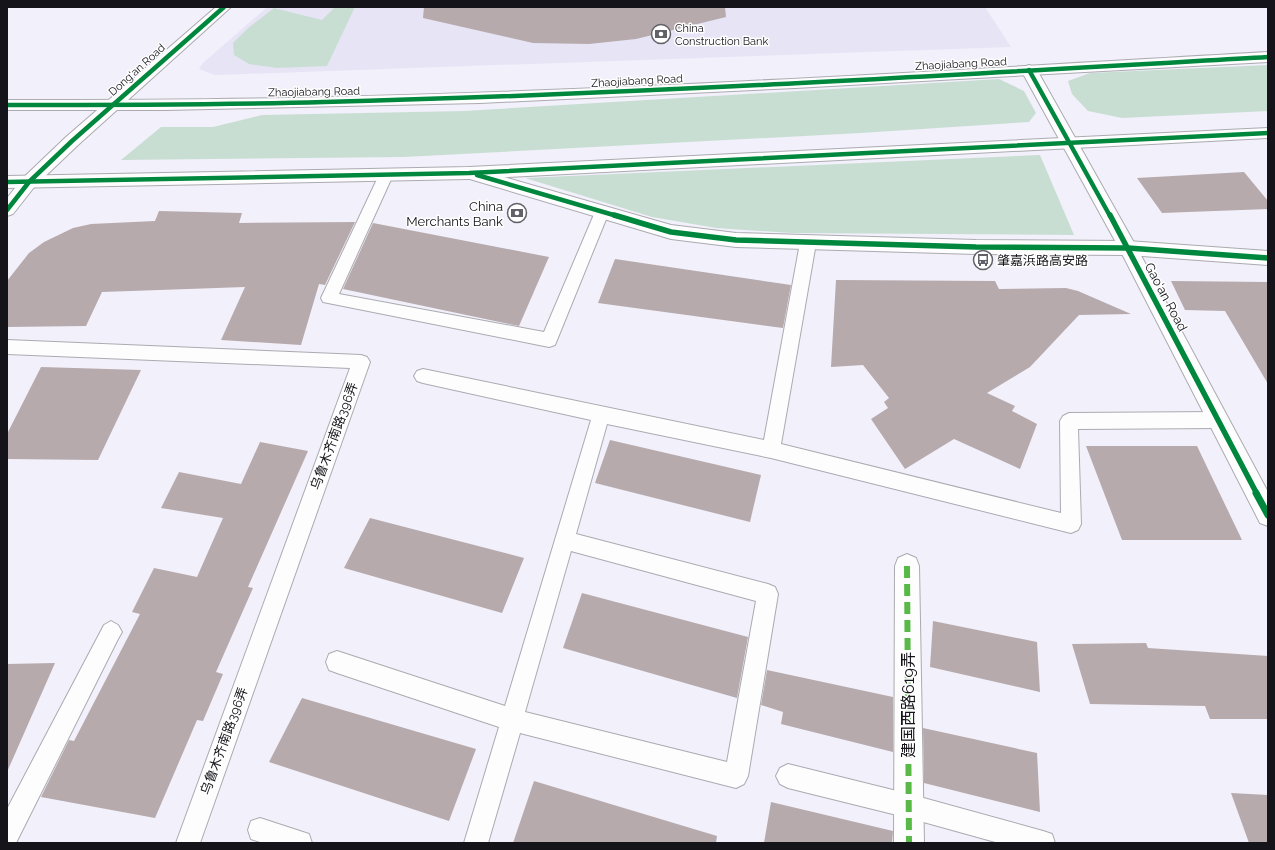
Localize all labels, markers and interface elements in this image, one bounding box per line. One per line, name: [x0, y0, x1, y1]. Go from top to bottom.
place label: China Construction Bank: [675, 22, 769, 48]
bank icon: China Construction Bank: [650, 23, 672, 45]
street label: Dong'an Road: [106, 41, 168, 99]
street label: Zhaojiabang Road: [915, 55, 1007, 73]
street label: Zhaojiabang Road: [591, 72, 683, 90]
street label: Zhaojiabang Road: [268, 85, 360, 99]
place label: China Merchants Bank: [406, 199, 503, 229]
bank icon: China Merchants Bank: [506, 202, 528, 224]
bus stop icon: 肇嘉浜路高安路: [972, 249, 994, 271]
place label: 肇嘉浜路高安路: [997, 253, 1088, 268]
street label: Gao'an Road: [1142, 260, 1190, 334]
street label: 乌鲁木齐南路396弄: [308, 380, 360, 492]
street label: 建国西路619弄: [899, 652, 918, 758]
street label: 乌鲁木齐南路396弄: [198, 685, 250, 797]

